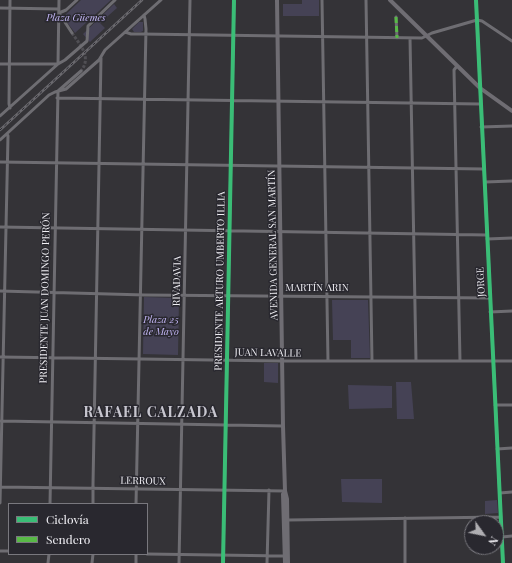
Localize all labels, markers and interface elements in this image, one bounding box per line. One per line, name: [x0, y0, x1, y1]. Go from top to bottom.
park label: Plaza Güemes: [46, 12, 106, 24]
street label: AVENIDA GENERAL SAN MARTÍN: [266, 170, 280, 320]
street label: PRESIDENTE ARTURO UMBERTO ILLIA: [212, 191, 228, 371]
street label: PRESIDENTE JUAN DOMINGO PERÓN: [38, 212, 52, 384]
street label: RIVADAVIA: [171, 256, 183, 306]
street label: JORGE: [474, 267, 488, 297]
street label: MARTÍN ARIN: [285, 282, 349, 294]
park label: Plaza 25 de Mayo: [143, 314, 179, 338]
street label: JUAN LAVALLE: [235, 346, 301, 360]
district label: RAFAEL CALZADA: [84, 405, 218, 421]
street label: LERROUX: [120, 475, 166, 487]
legend: [8, 503, 148, 555]
text: Ciclovía: [46, 511, 89, 527]
north arrow: [464, 515, 504, 555]
text: Sendero: [46, 531, 90, 547]
text: N: [485, 534, 502, 549]

